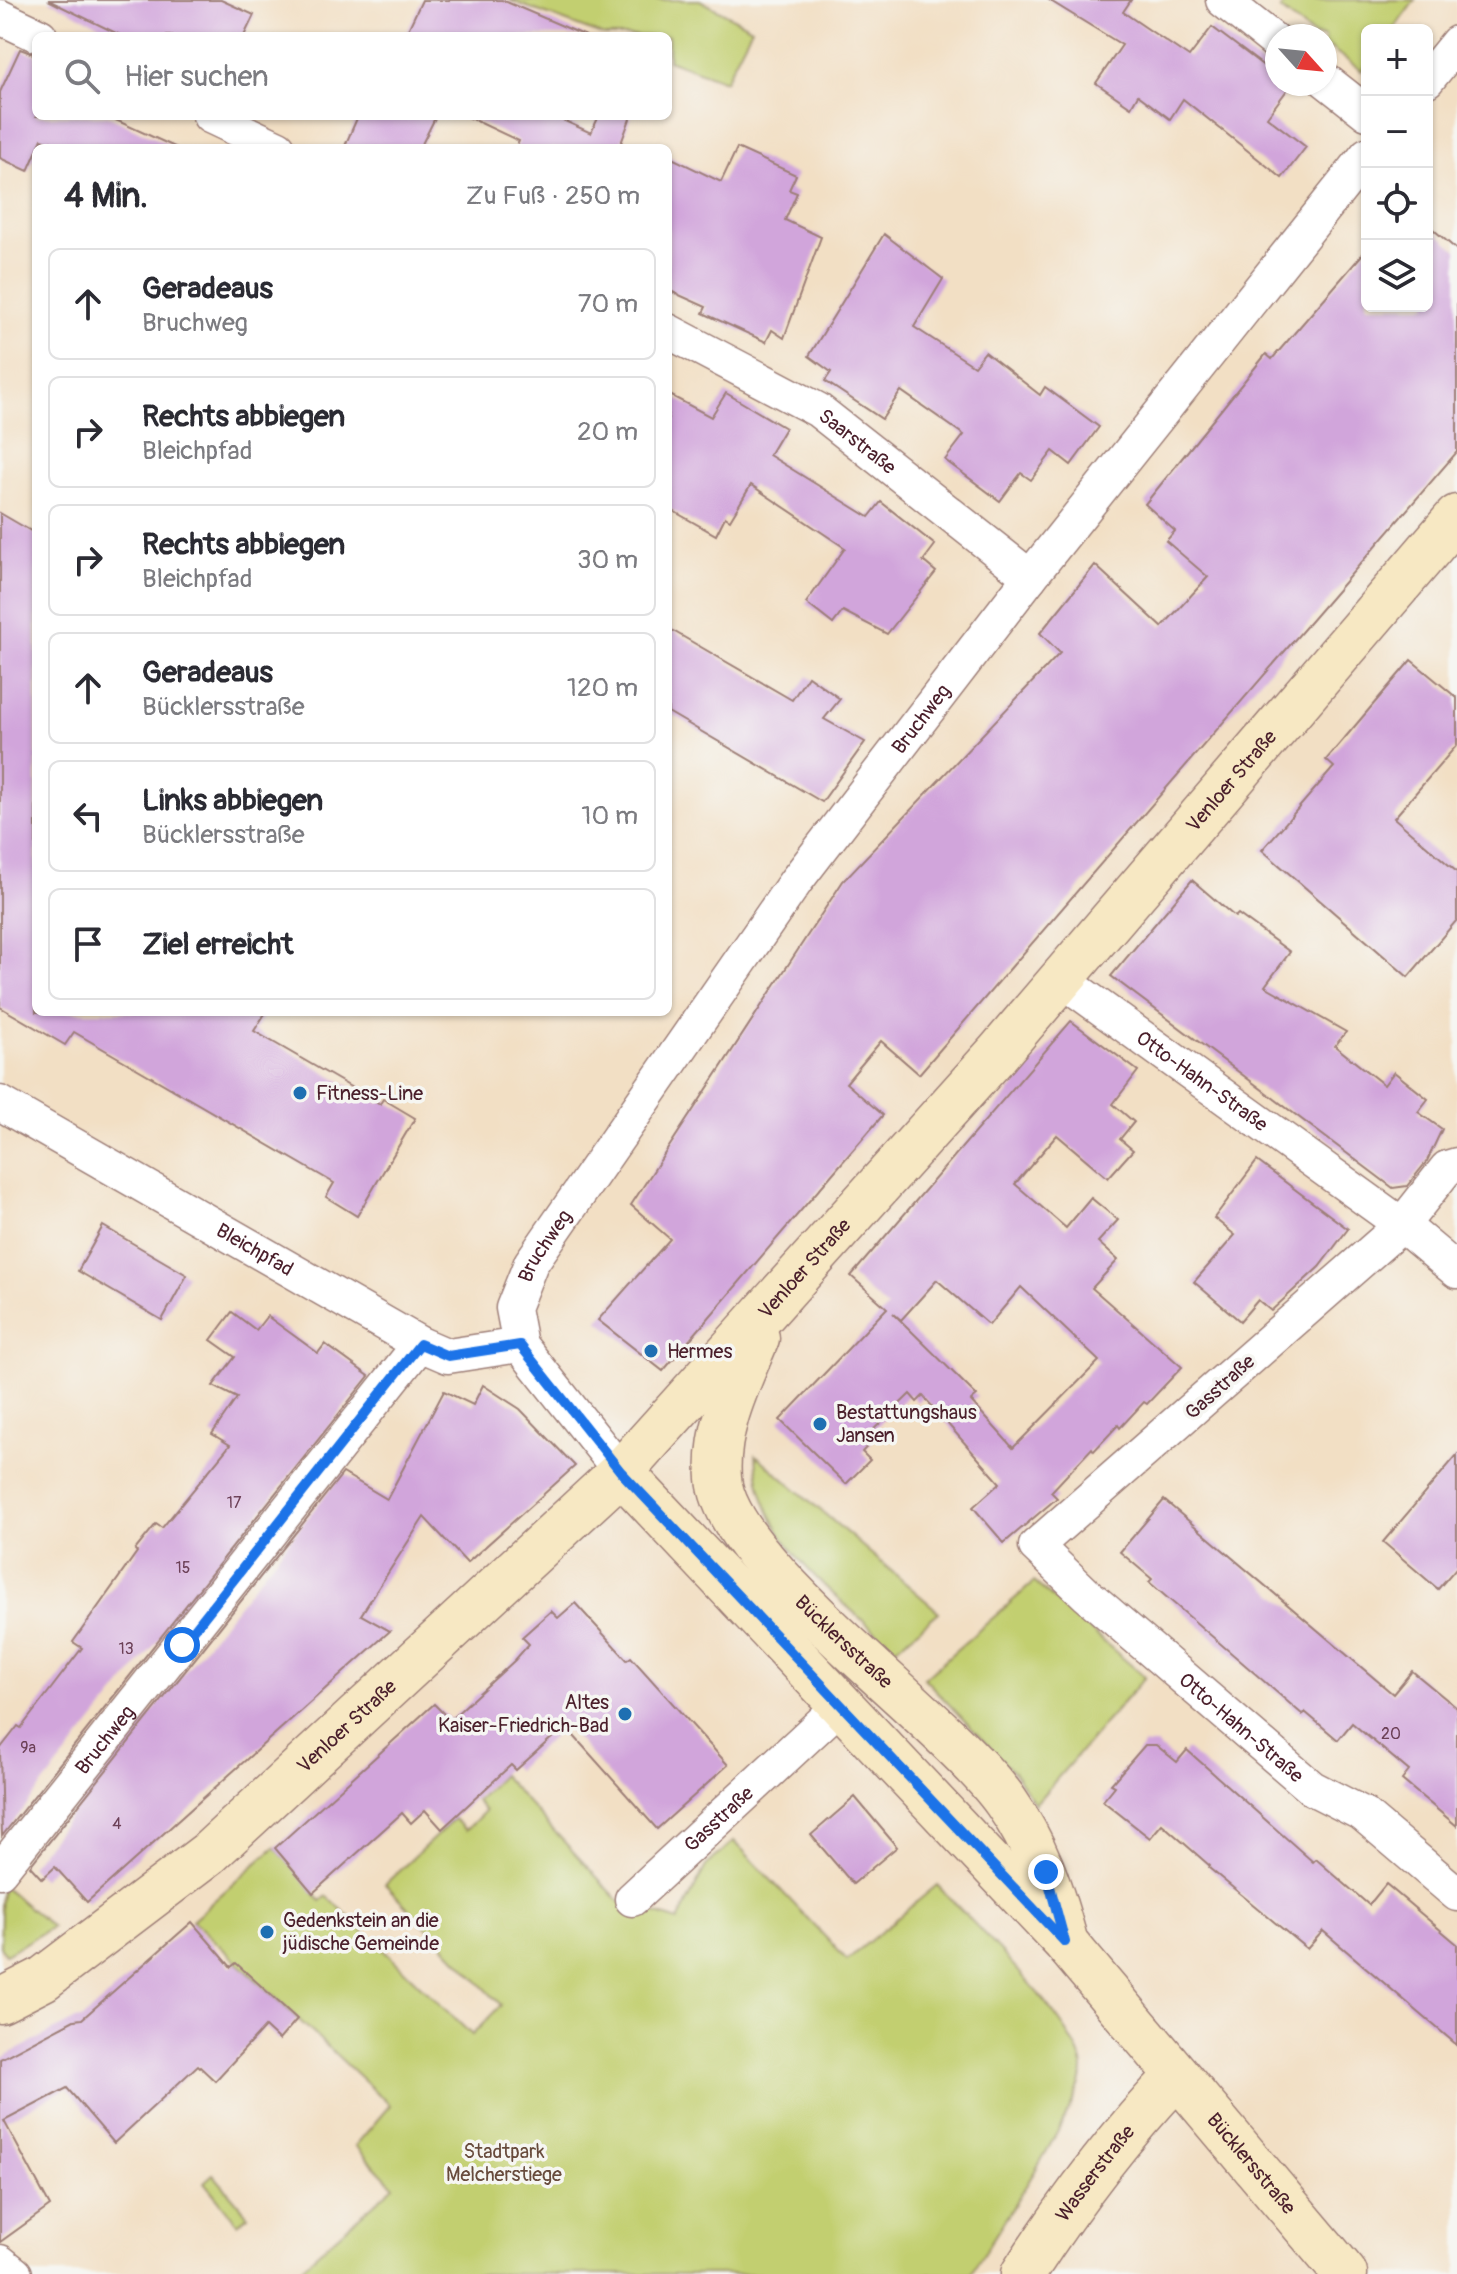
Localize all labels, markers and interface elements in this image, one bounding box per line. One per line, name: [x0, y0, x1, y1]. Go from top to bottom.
north arrow: [1265, 24, 1337, 96]
map controls: [1361, 24, 1433, 312]
button: +: [1361, 24, 1433, 96]
search box: [32, 32, 672, 120]
icon: search: [60, 54, 104, 98]
text: Hier suchen: [124, 58, 269, 95]
button: −: [1361, 96, 1433, 168]
button: locate: [1361, 168, 1433, 240]
text: 4 Min.: [64, 175, 148, 218]
text: Zu Fuß · 250 m: [466, 180, 640, 212]
button: layers: [1361, 240, 1433, 312]
text: Geradeaus: [142, 270, 273, 307]
icon: ahead: [66, 282, 110, 326]
text: 70 m: [578, 288, 638, 320]
text: Bruchweg: [142, 307, 248, 339]
text: Rechts abbiegen: [142, 398, 345, 435]
street label: Saarstraße: [814, 403, 901, 479]
icon: right: [66, 410, 110, 454]
text: 20 m: [577, 416, 638, 448]
text: Bleichpfad: [142, 435, 252, 467]
text: Rechts abbiegen: [142, 526, 345, 563]
icon: right: [66, 538, 110, 582]
text: 30 m: [577, 544, 638, 576]
text: Bleichpfad: [142, 563, 252, 595]
text: Geradeaus: [142, 654, 273, 691]
icon: ahead: [66, 666, 110, 710]
text: 120 m: [567, 672, 638, 704]
street label: Bruchweg: [886, 679, 956, 759]
text: Bücklersstraße: [142, 691, 305, 723]
street label: Venloer Straße: [1180, 724, 1282, 837]
text: Links abbiegen: [142, 782, 323, 819]
icon: left: [66, 794, 110, 838]
text: 10 m: [581, 800, 638, 832]
text: Bücklersstraße: [142, 819, 305, 851]
icon: arrive: [66, 922, 110, 966]
text: Ziel erreicht: [142, 926, 293, 963]
street label: Otto-Hahn-Straße: [1131, 1025, 1273, 1137]
place label: Fitness-Line: [316, 1081, 423, 1106]
marker: Fitness-Line: [291, 1084, 309, 1102]
street label: Bruchweg: [512, 1205, 577, 1285]
street label: Venloer Straße: [753, 1213, 856, 1324]
street label: Bleichpfad: [212, 1217, 298, 1281]
place label: Hermes: [667, 1339, 732, 1364]
marker: Hermes: [642, 1342, 660, 1360]
street label: Gasstraße: [1180, 1349, 1260, 1425]
place label: Bestattungshaus Jansen: [836, 1400, 977, 1448]
marker: Bestattungshaus Jansen: [811, 1415, 829, 1433]
house number: 17: [227, 1493, 242, 1513]
house number: 15: [176, 1558, 190, 1578]
street label: Bücklersstraße: [790, 1590, 898, 1694]
route start: [164, 1627, 200, 1663]
house number: 13: [118, 1639, 134, 1659]
street label: Otto-Hahn-Straße: [1174, 1667, 1309, 1788]
street label: Venloer Straße: [292, 1674, 402, 1778]
place label: Altes Kaiser-Friedrich-Bad: [438, 1690, 609, 1738]
street label: Bruchweg: [70, 1700, 140, 1779]
marker: Altes Kaiser-Friedrich-Bad: [616, 1705, 634, 1723]
house number: 20: [1381, 1724, 1401, 1744]
house number: 9a: [20, 1738, 36, 1758]
street label: Gasstraße: [679, 1780, 759, 1857]
house number: 4: [112, 1814, 122, 1834]
route end: [1028, 1854, 1064, 1890]
place label: Gedenkstein an die jüdische Gemeinde: [282, 1908, 439, 1956]
marker: Gedenkstein an die jüdische Gemeinde: [258, 1923, 276, 1941]
street label: Bücklersstraße: [1202, 2107, 1302, 2219]
street label: Wasserstraße: [1050, 2119, 1140, 2226]
park label: Stadtpark Melcherstiege: [446, 2139, 562, 2187]

